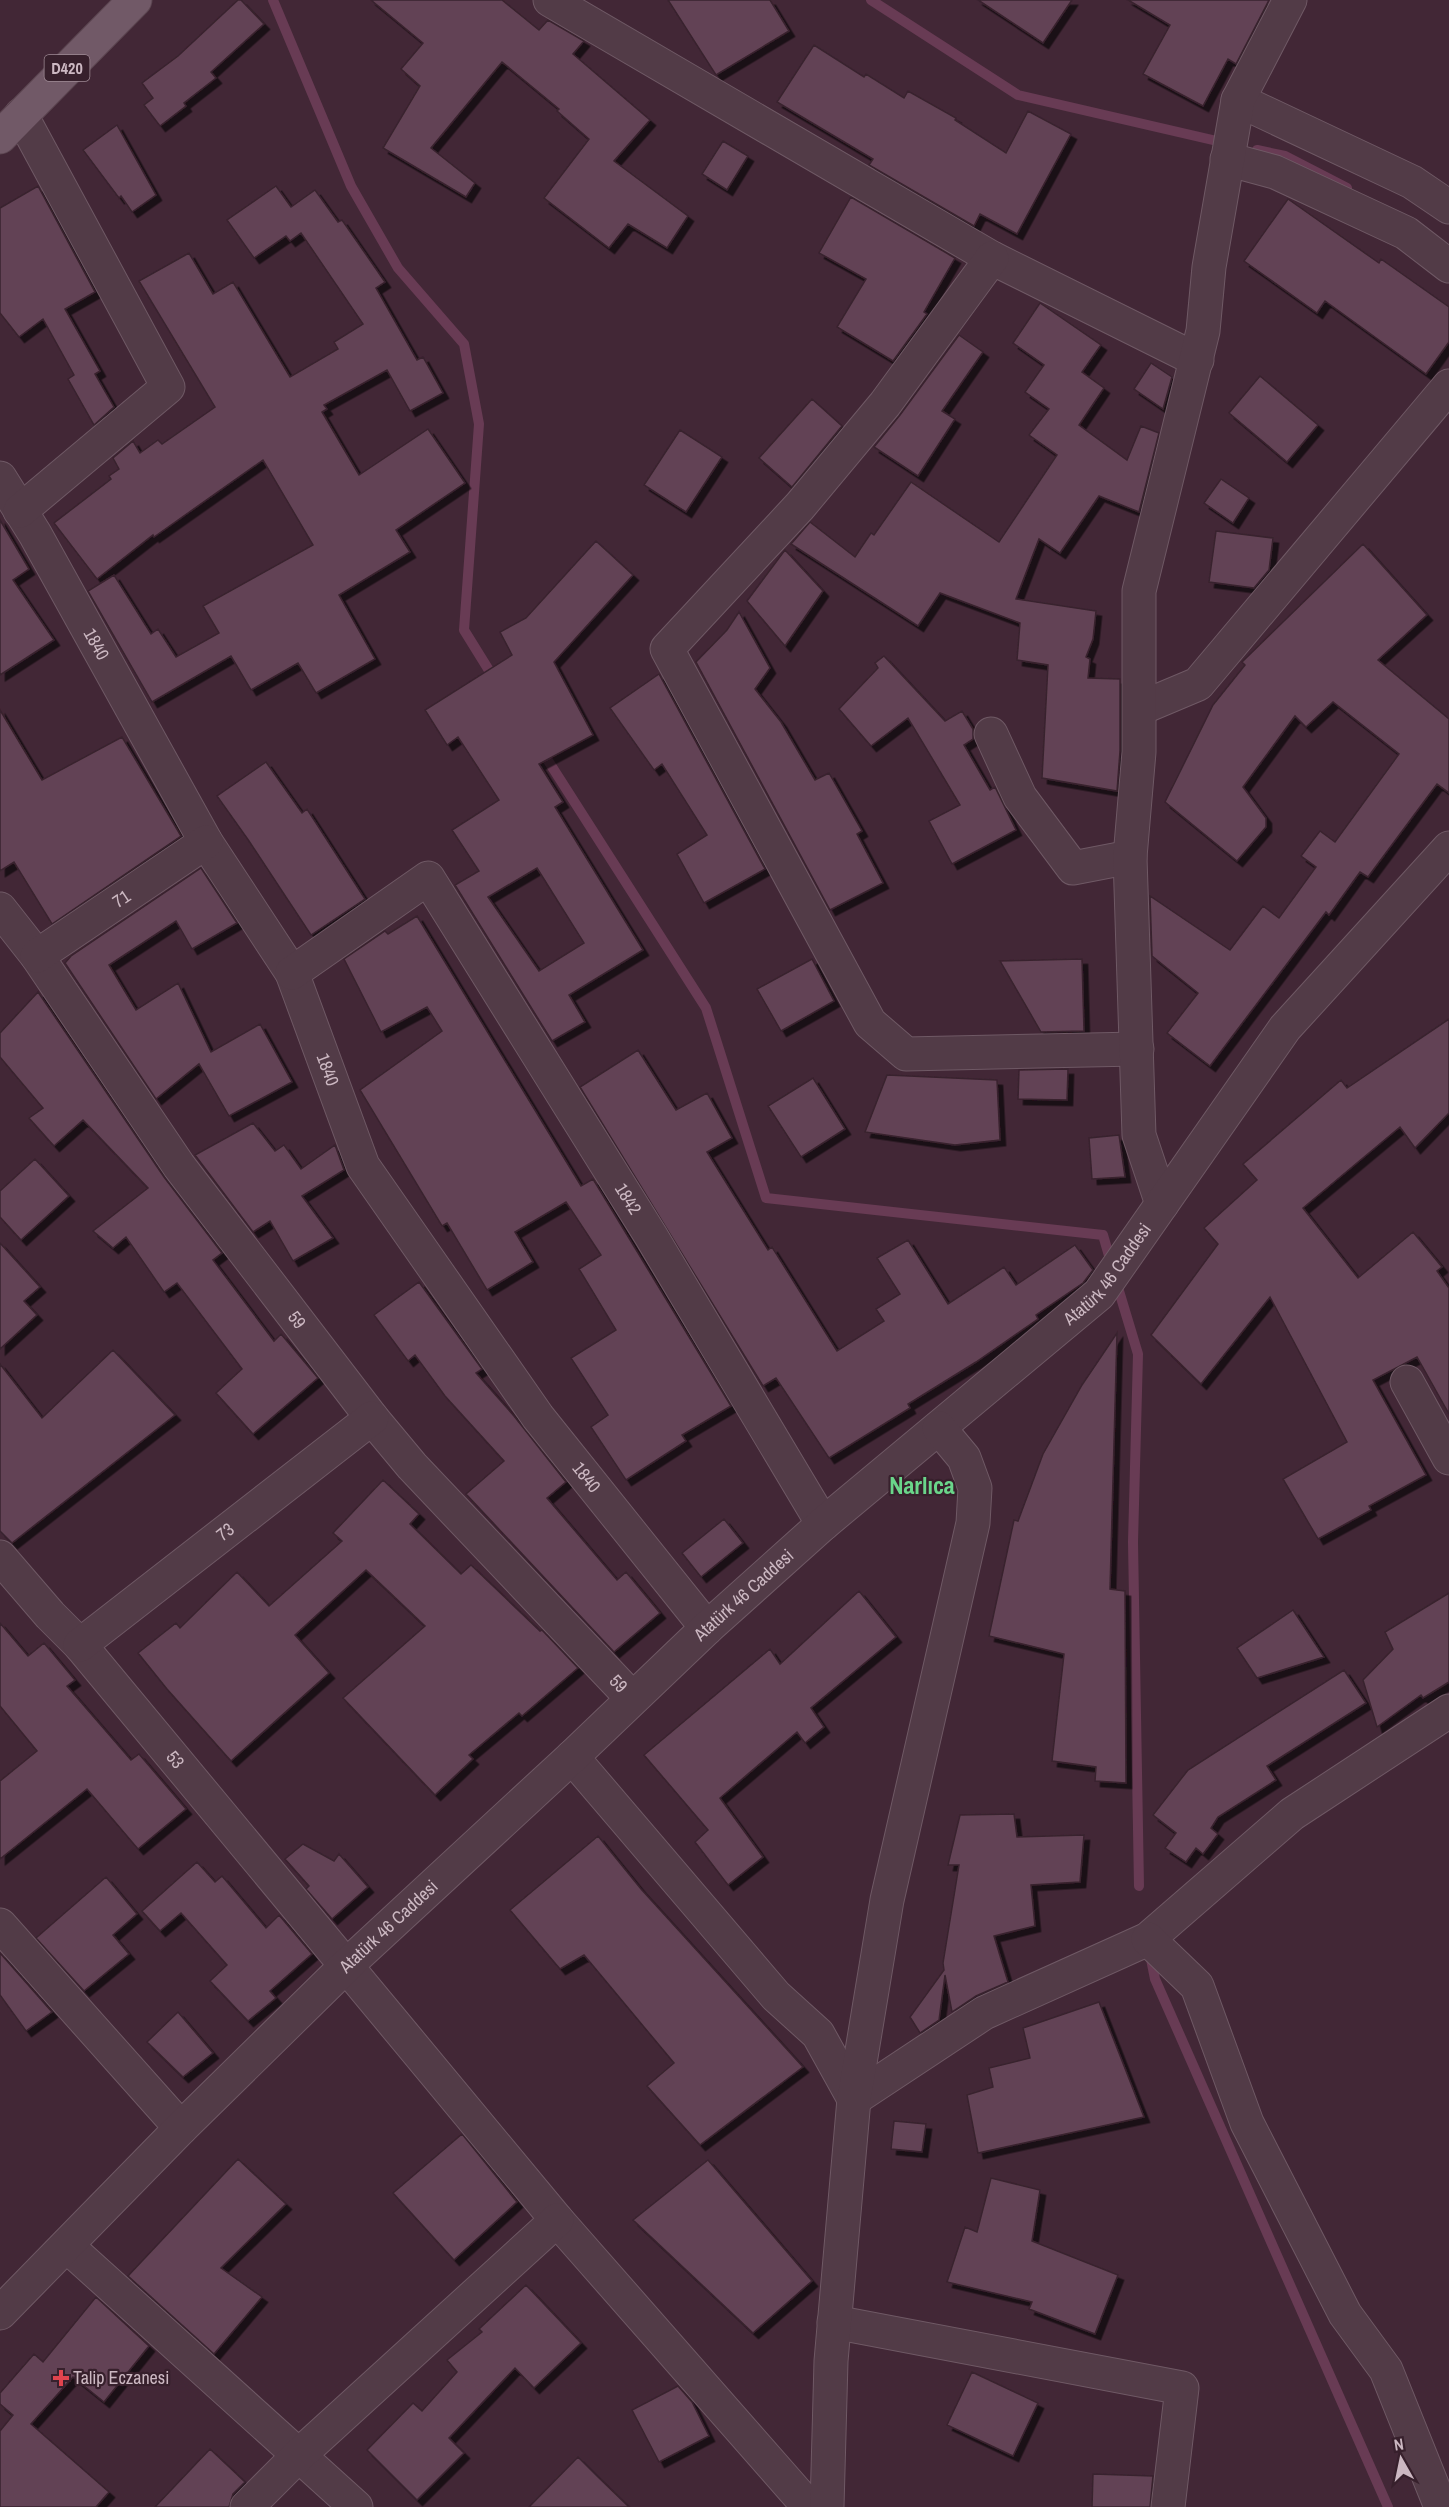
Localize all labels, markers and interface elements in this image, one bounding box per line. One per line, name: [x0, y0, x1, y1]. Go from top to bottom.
road number: D420: [44, 55, 90, 81]
street label: 1840: [78, 623, 115, 664]
street label: 71: [107, 883, 136, 914]
street label: 1840: [311, 1050, 345, 1089]
street label: 1842: [609, 1178, 648, 1219]
street label: Atatürk 46 Caddesi: [1057, 1218, 1157, 1331]
street label: 59: [282, 1305, 312, 1334]
street label: 1840: [567, 1456, 607, 1498]
district label: Narlıca: [889, 1469, 955, 1501]
street label: 73: [211, 1517, 239, 1547]
street label: Atatürk 46 Caddesi: [687, 1543, 799, 1647]
street label: 59: [604, 1669, 633, 1698]
street label: 53: [161, 1745, 190, 1774]
street label: Atatürk 46 Caddesi: [332, 1874, 443, 1979]
place label: Talip Eczanesi: [73, 2365, 169, 2390]
marker: Talip Eczanesi: [54, 2371, 68, 2385]
north arrow: [1371, 2429, 1431, 2489]
text: N: [1392, 2433, 1405, 2456]

